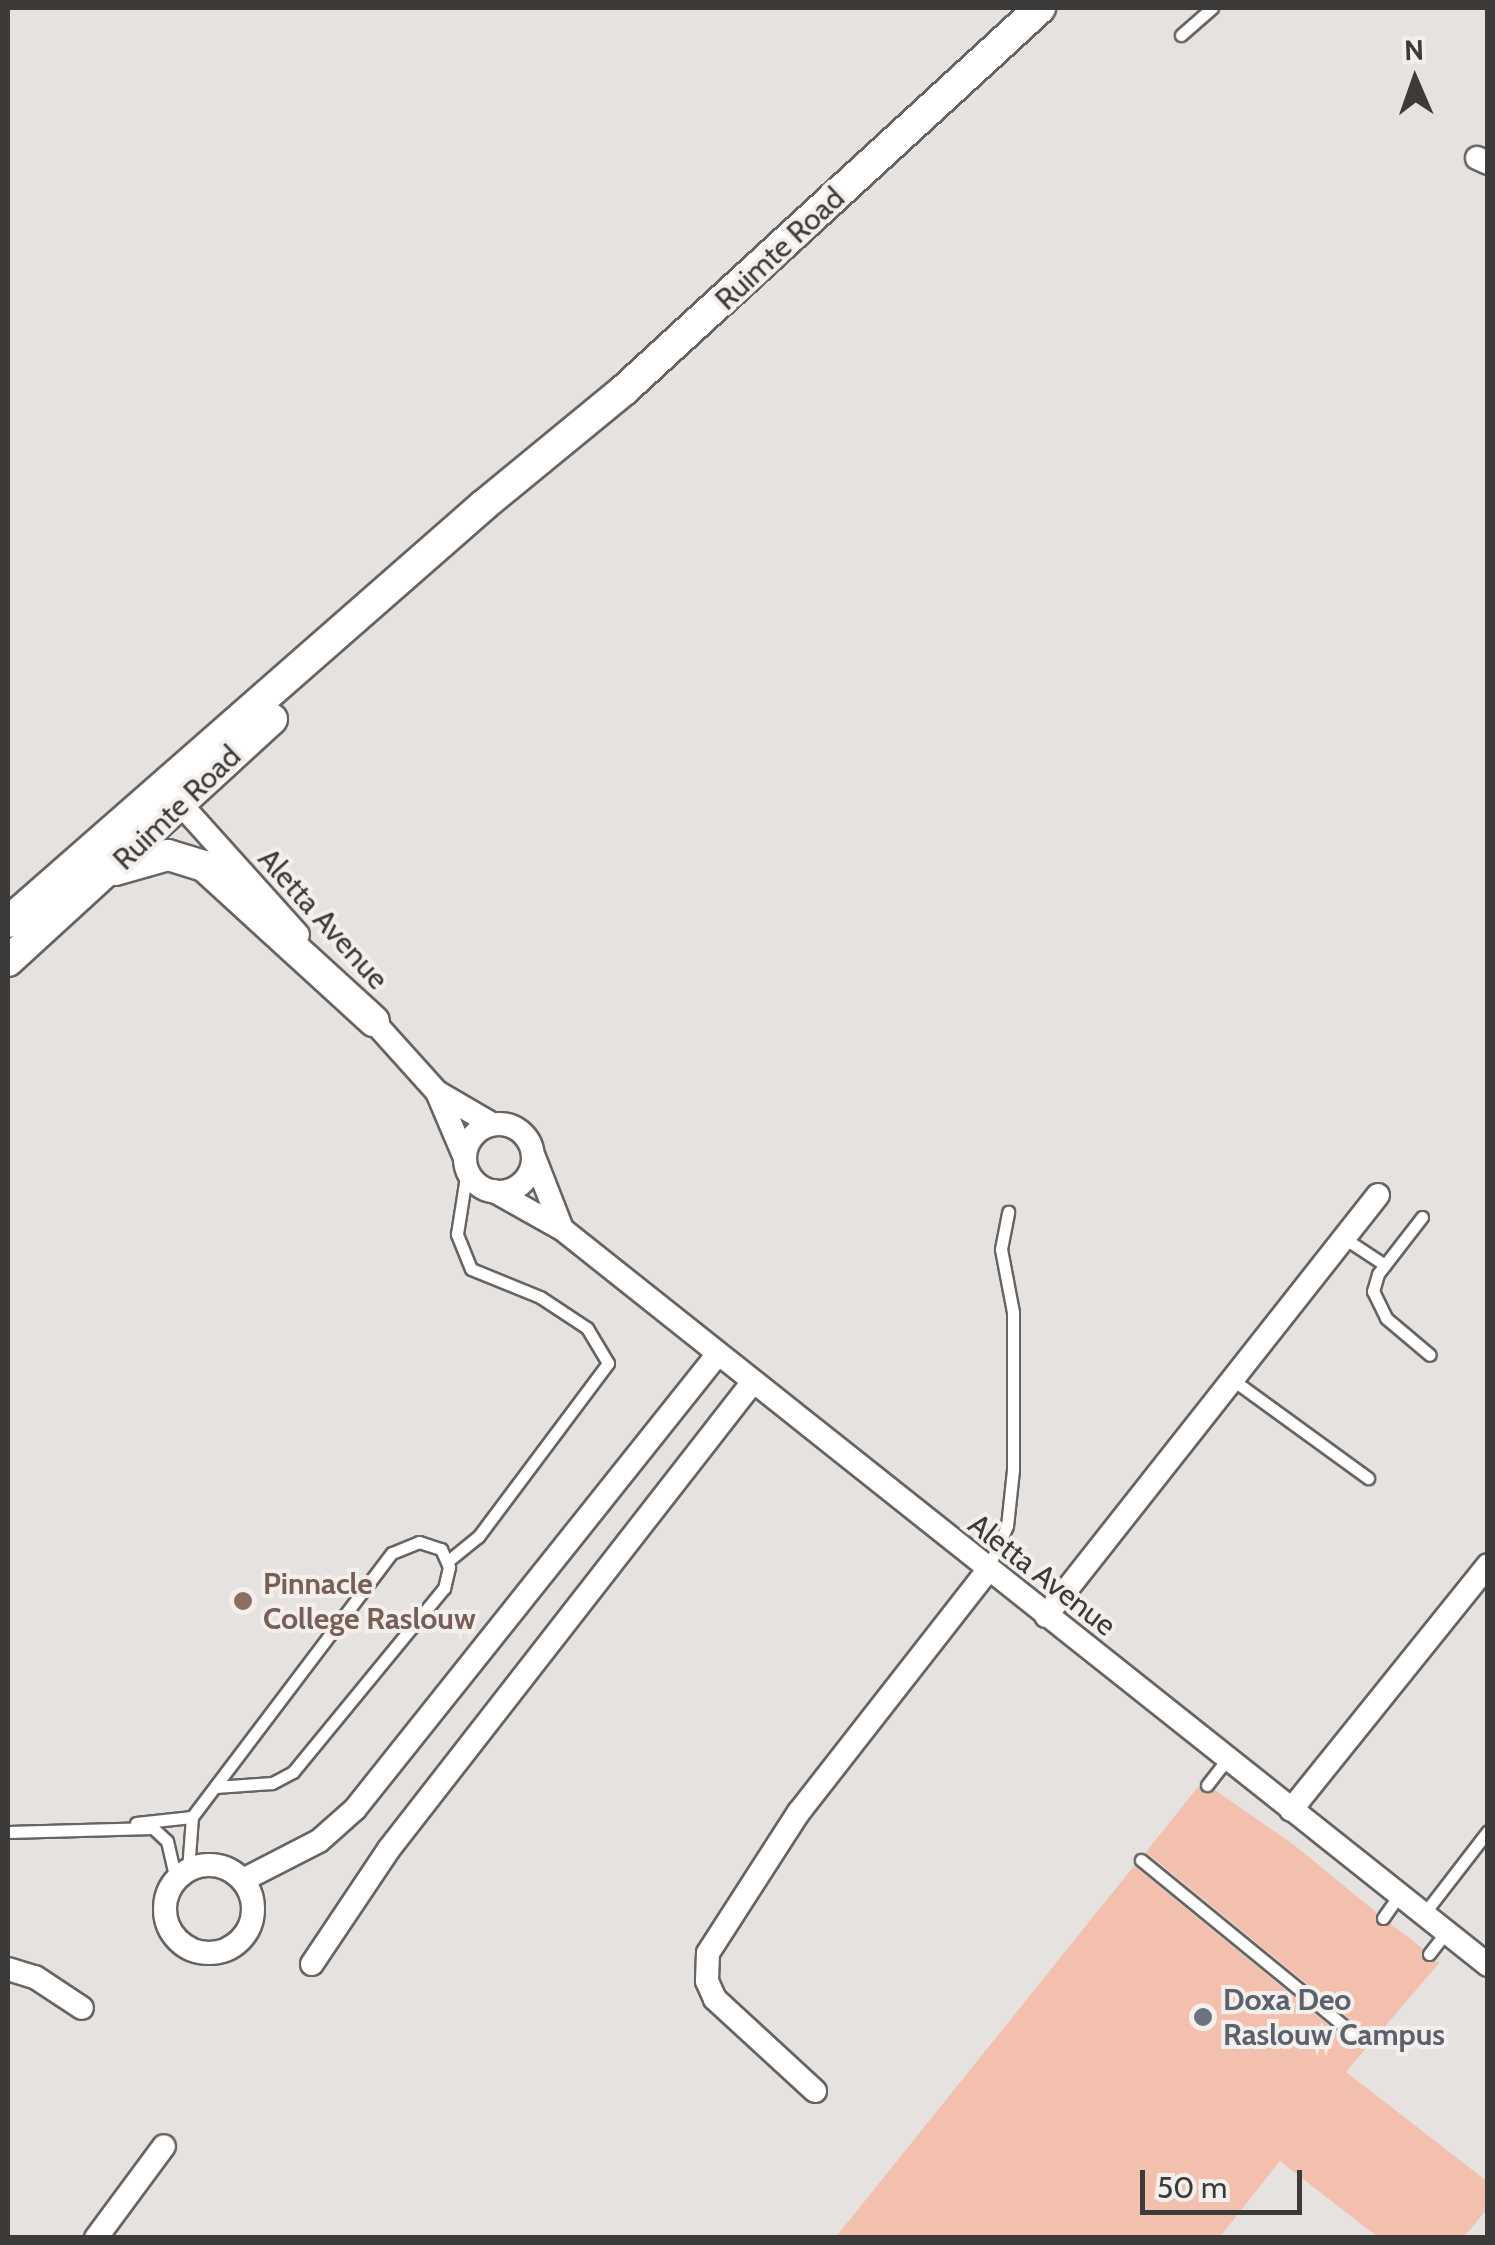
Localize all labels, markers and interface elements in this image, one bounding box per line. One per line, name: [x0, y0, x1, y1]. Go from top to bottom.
north arrow: [1365, 30, 1465, 130]
text: N: [1403, 33, 1424, 67]
street label: Ruimte Road: [708, 180, 852, 318]
street label: Ruimte Road: [106, 738, 248, 878]
street label: Aletta Avenue: [250, 841, 396, 997]
street label: Aletta Avenue: [961, 1506, 1123, 1644]
place label: Pinnacle College Raslouw: [263, 1566, 476, 1636]
marker: Pinnacle College Raslouw: [232, 1590, 254, 1612]
place label: Doxa Deo Raslouw Campus: [1223, 1982, 1445, 2052]
marker: Doxa Deo Raslouw Campus: [1192, 2006, 1214, 2028]
scale bar: [1145, 2150, 1308, 2212]
text: 50 m: [1157, 2169, 1227, 2206]

